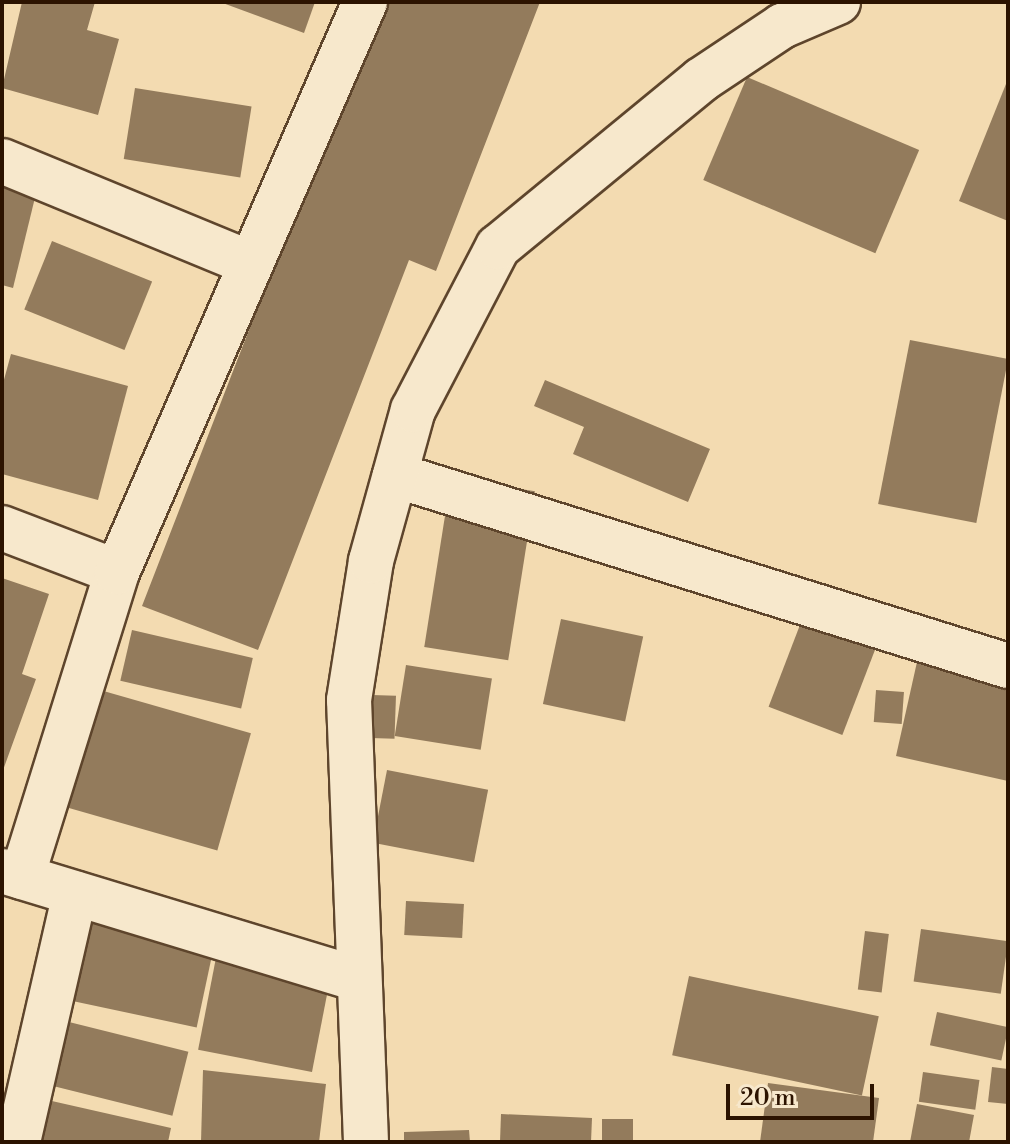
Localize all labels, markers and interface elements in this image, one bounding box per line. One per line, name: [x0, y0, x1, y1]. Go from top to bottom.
scale bar: [730, 1068, 878, 1118]
text: 20 m: [740, 1083, 796, 1113]

